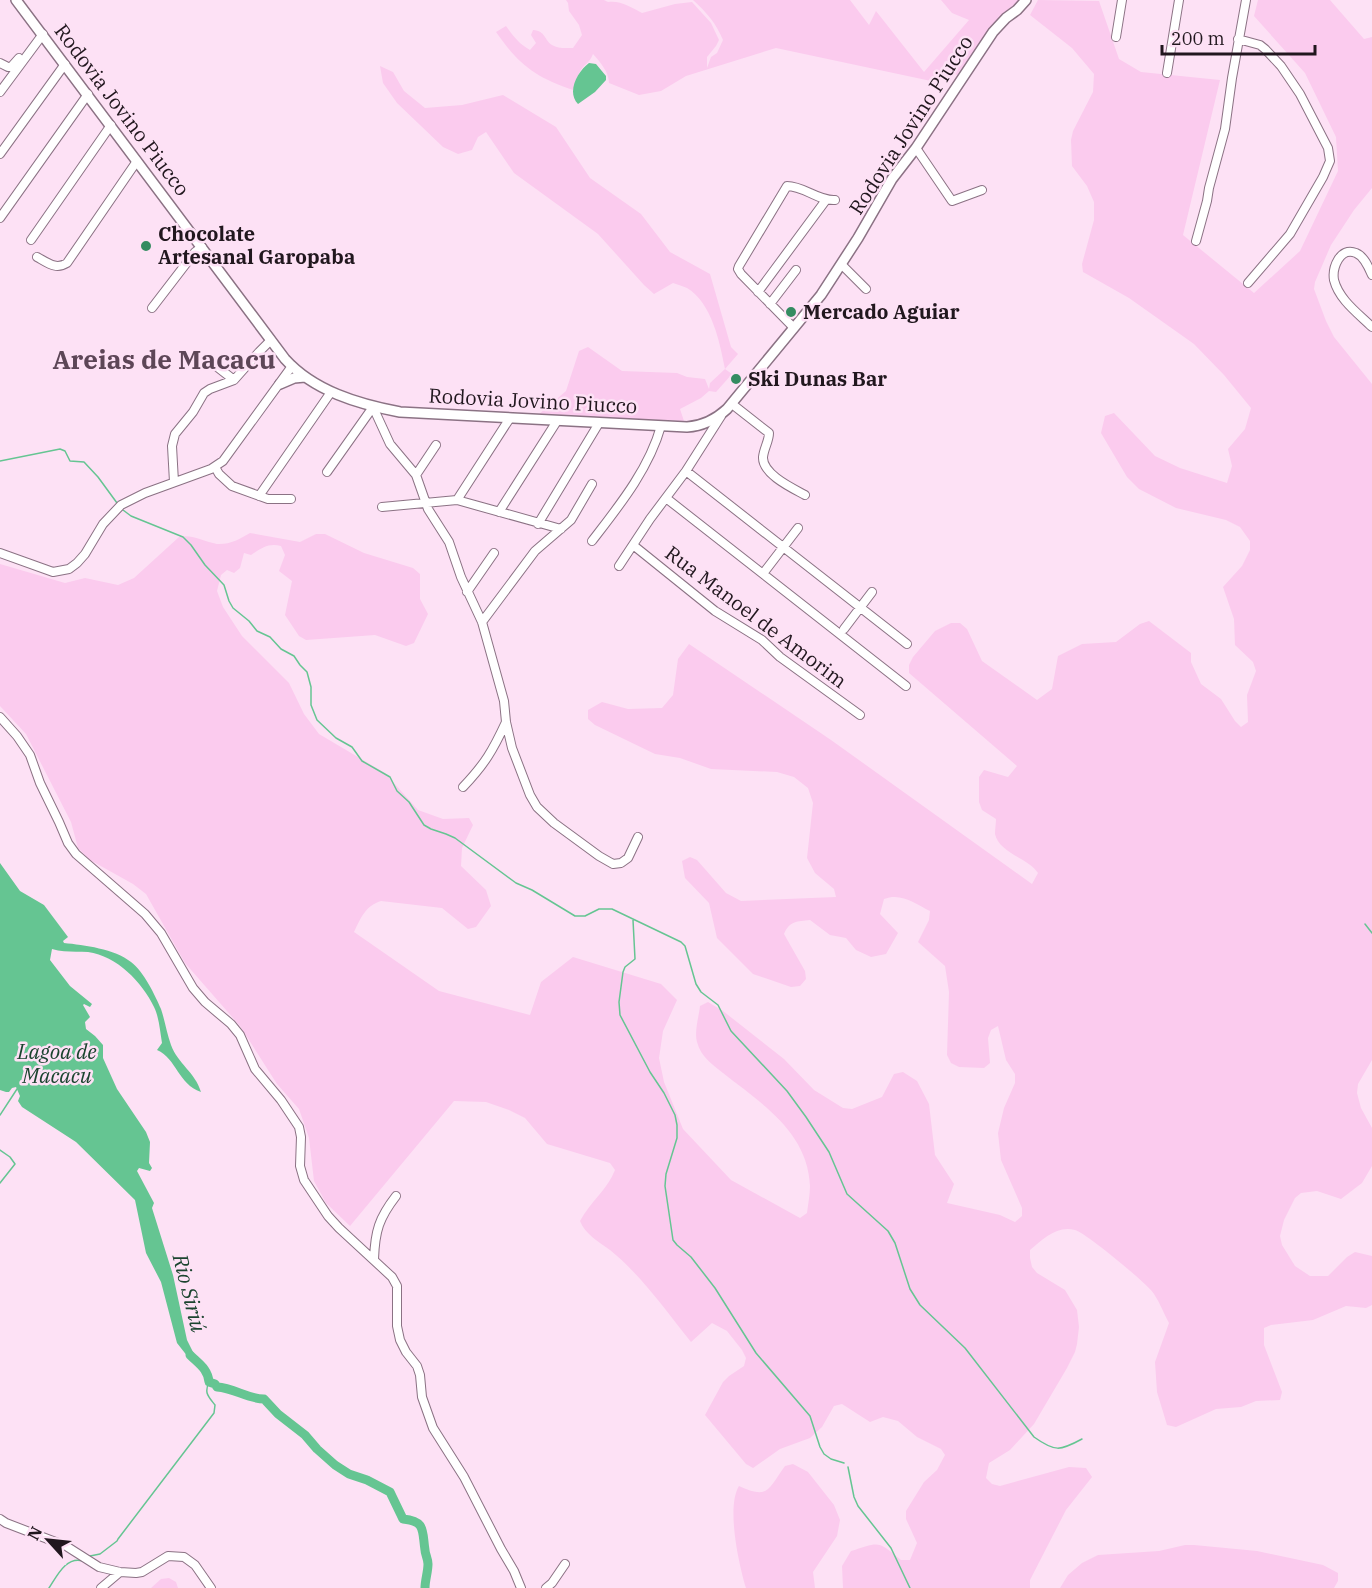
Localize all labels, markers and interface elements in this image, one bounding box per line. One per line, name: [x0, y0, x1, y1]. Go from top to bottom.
street label: Rodovia Jovino Piucco: [49, 18, 196, 201]
scale bar: [1162, 18, 1315, 56]
text: 200 m: [1171, 27, 1225, 50]
street label: Rodovia Jovino Piucco: [842, 30, 979, 220]
place label: Chocolate Artesanal Garopaba: [158, 220, 355, 270]
marker: Chocolate Artesanal Garopaba: [139, 239, 153, 253]
place label: Mercado Aguiar: [803, 298, 960, 325]
marker: Mercado Aguiar: [784, 305, 798, 319]
district label: Areias de Macacu: [52, 342, 276, 376]
place label: Ski Dunas Bar: [748, 365, 887, 392]
marker: Ski Dunas Bar: [729, 372, 743, 386]
street label: Rodovia Jovino Piucco: [428, 382, 638, 419]
street label: Rua Manoel de Amorim: [660, 539, 853, 694]
water label: Lagoa de Macacu: [16, 1037, 97, 1089]
water label: Rio Siriú: [167, 1250, 213, 1335]
north arrow: [18, 1510, 78, 1570]
text: N: [23, 1523, 46, 1543]

